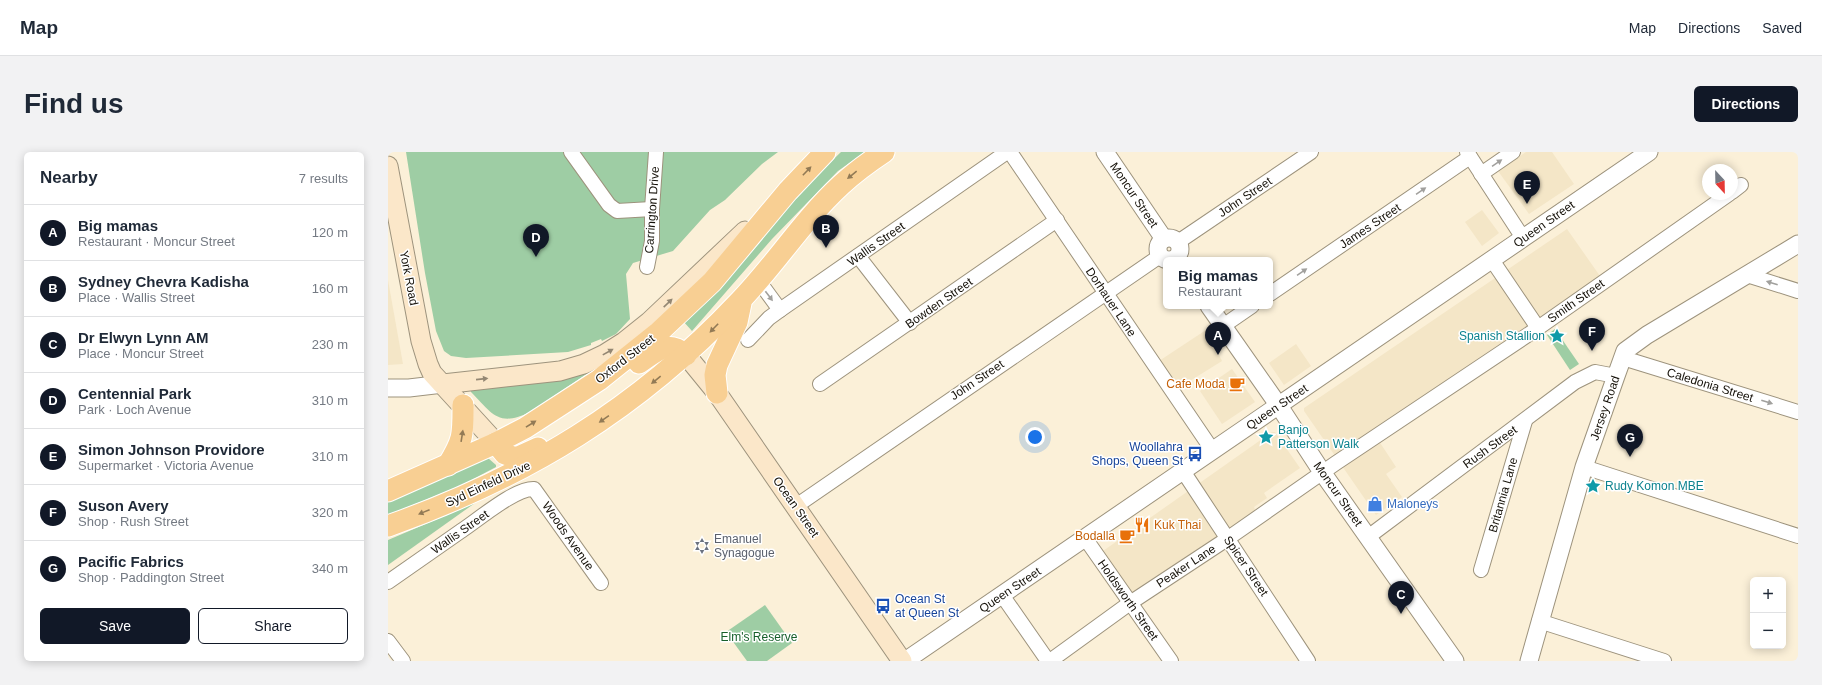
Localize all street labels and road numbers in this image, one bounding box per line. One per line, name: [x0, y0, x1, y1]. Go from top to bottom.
street label: Moncur Street: [1107, 160, 1161, 231]
street label: Carrington Drive: [642, 166, 662, 254]
street label: John Street: [1216, 174, 1275, 220]
street label: Queen Street: [1511, 197, 1578, 250]
street label: James Street: [1337, 200, 1404, 252]
street label: Wallis Street: [845, 219, 908, 269]
street label: York Road: [397, 249, 421, 307]
street label: Dorhauer Lane: [1083, 265, 1139, 339]
street label: Bowden Street: [903, 274, 976, 331]
street label: Smith Street: [1545, 276, 1608, 326]
street label: Oxford Street: [593, 331, 658, 386]
street label: John Street: [948, 357, 1007, 403]
street label: Caledonia Street: [1665, 365, 1755, 405]
street label: Jersey Road: [1587, 374, 1623, 442]
street label: Queen Street: [1243, 381, 1311, 433]
street label: Rush Street: [1460, 422, 1520, 471]
street label: Britannia Lane: [1486, 456, 1520, 534]
street label: Syd Einfeld Drive: [443, 458, 533, 510]
street label: Moncur Street: [1311, 459, 1366, 529]
street label: Ocean Street: [770, 474, 822, 541]
street label: Woods Avenue: [539, 499, 597, 573]
street label: Wallis Street: [429, 507, 492, 557]
street label: Spicer Street: [1221, 533, 1272, 599]
street label: Peaker Lane: [1154, 541, 1219, 590]
street label: Holdsworth Street: [1095, 557, 1161, 644]
street label: Queen Street: [976, 564, 1044, 616]

